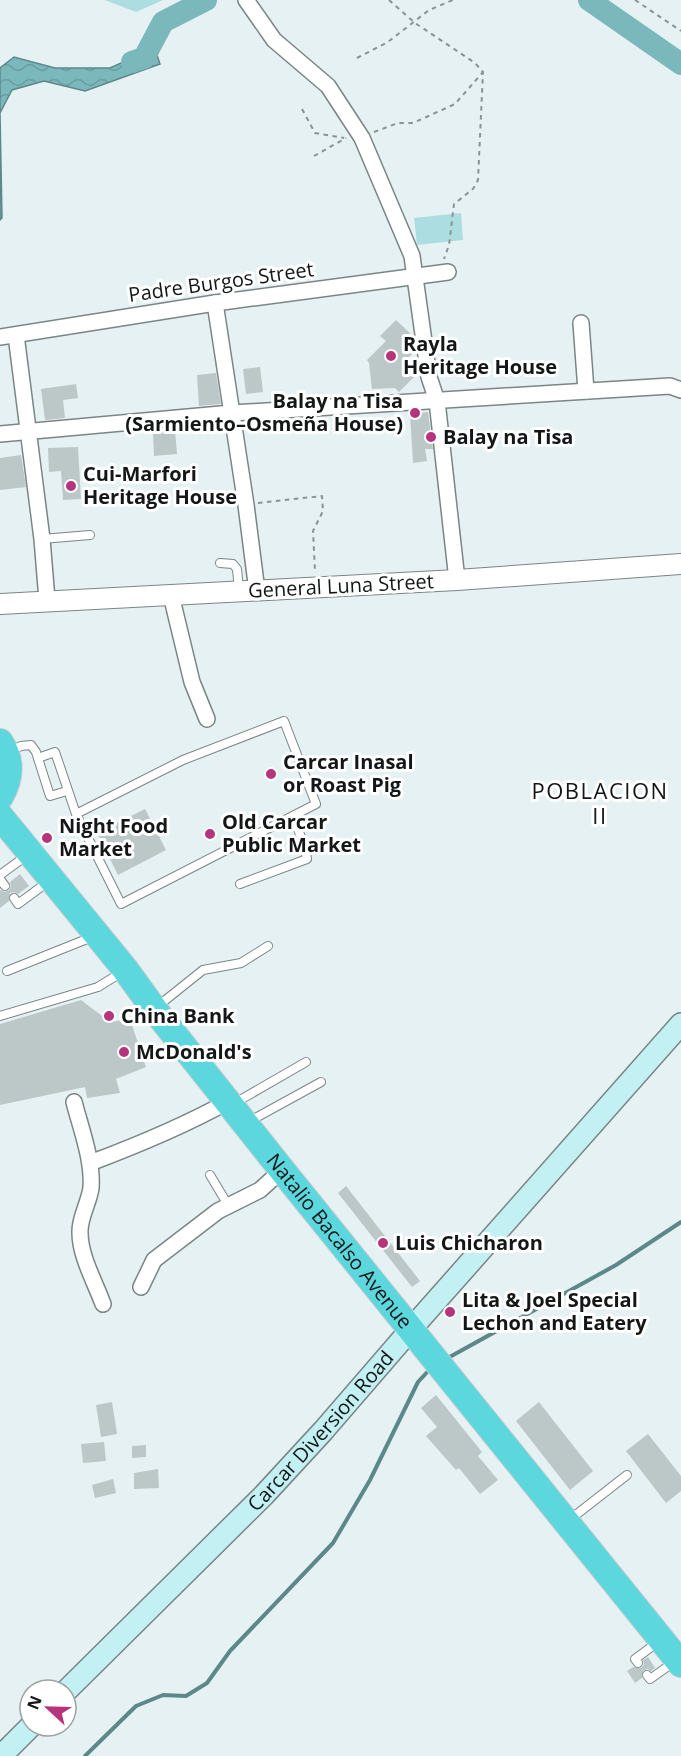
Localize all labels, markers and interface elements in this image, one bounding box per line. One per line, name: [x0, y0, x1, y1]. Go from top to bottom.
street label: Padre Burgos Street: [127, 255, 315, 308]
place label: Rayla Heritage House: [403, 330, 557, 380]
marker: Rayla Heritage House: [384, 349, 398, 363]
place label: Balay na Tisa (Sarmiento–Osmeña House): [125, 387, 403, 437]
marker: Balay na Tisa (Sarmiento–Osmeña House): [408, 406, 422, 420]
place label: Balay na Tisa: [443, 423, 573, 450]
marker: Balay na Tisa: [424, 430, 438, 444]
place label: Cui-Marfori Heritage House: [83, 460, 237, 510]
marker: Cui-Marfori Heritage House: [64, 479, 78, 493]
street label: General Luna Street: [247, 567, 435, 604]
place label: Carcar Inasal or Roast Pig: [283, 748, 414, 798]
marker: Carcar Inasal or Roast Pig: [264, 767, 278, 781]
district label: POBLACION II: [531, 775, 669, 830]
place label: Old Carcar Public Market: [222, 808, 361, 858]
place label: Night Food Market: [59, 812, 168, 862]
marker: Old Carcar Public Market: [203, 827, 217, 841]
marker: Night Food Market: [40, 831, 54, 845]
place label: China Bank: [121, 1002, 235, 1029]
marker: China Bank: [102, 1009, 116, 1023]
place label: McDonald's: [136, 1038, 252, 1065]
marker: McDonald's: [117, 1045, 131, 1059]
street label: Natalio Bacalso Avenue: [261, 1147, 419, 1334]
place label: Luis Chicharon: [395, 1229, 543, 1256]
marker: Luis Chicharon: [376, 1236, 390, 1250]
place label: Lita & Joel Special Lechon and Eatery: [462, 1286, 647, 1336]
marker: Lita & Joel Special Lechon and Eatery: [443, 1305, 457, 1319]
street label: Carcar Diversion Road: [241, 1345, 399, 1517]
north arrow: [18, 1678, 78, 1738]
text: N: [21, 1692, 47, 1713]

